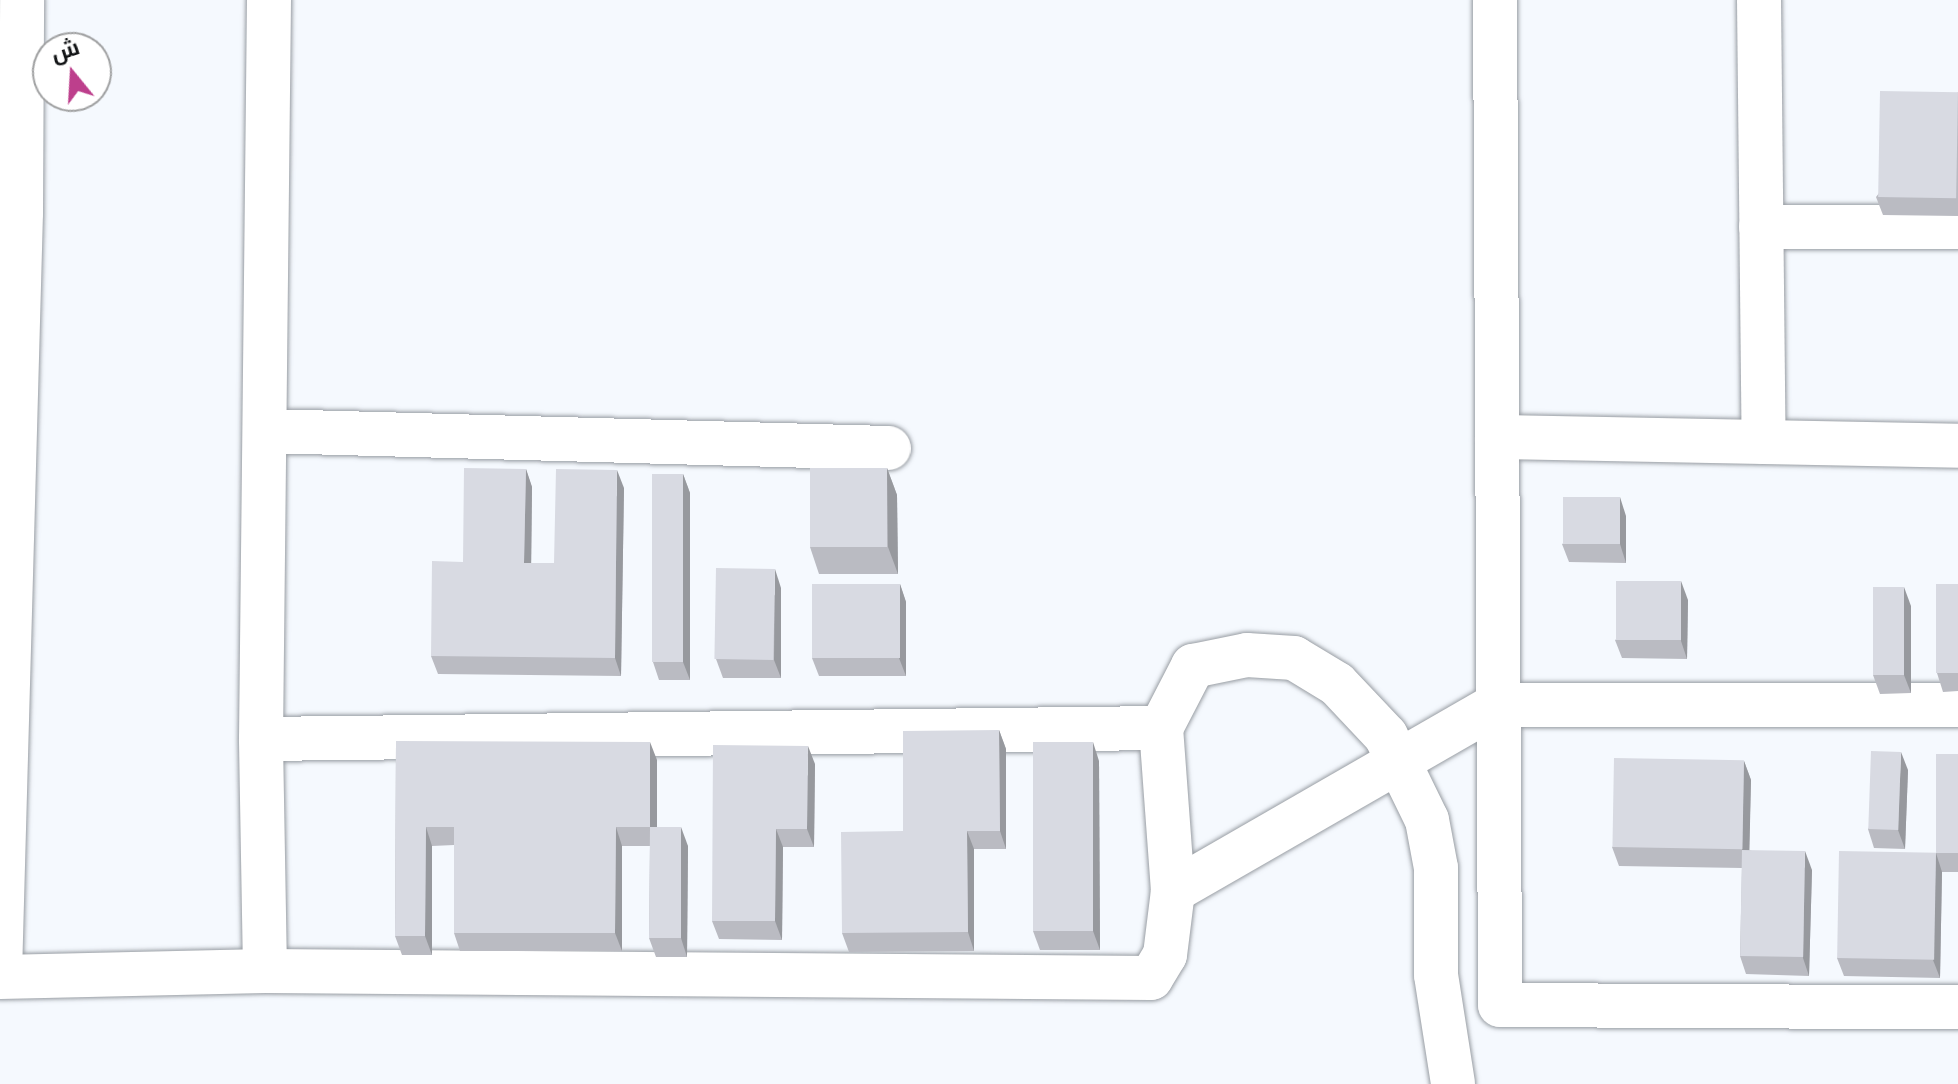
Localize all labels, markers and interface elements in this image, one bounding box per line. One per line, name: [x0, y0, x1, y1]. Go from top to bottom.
north arrow: [32, 32, 112, 112]
text: ش: [48, 34, 83, 68]

